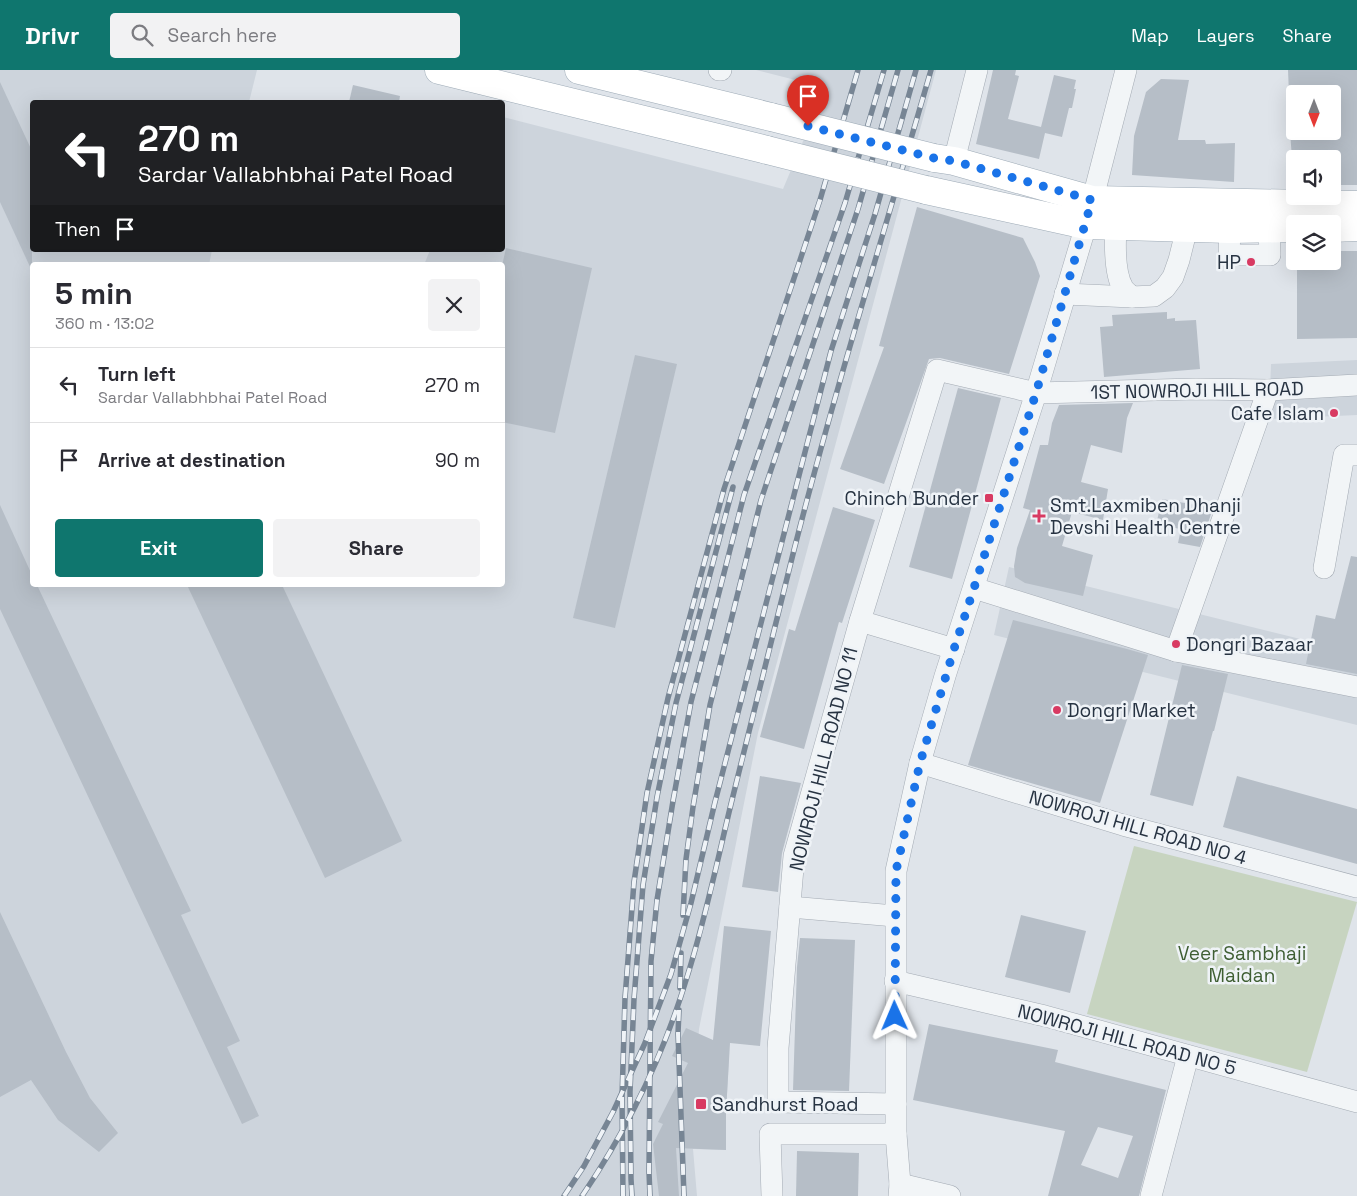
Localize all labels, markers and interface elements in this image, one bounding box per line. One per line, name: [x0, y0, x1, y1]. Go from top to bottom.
search box: [110, 13, 460, 58]
text: Drivr: [25, 20, 80, 51]
icon: search: [128, 21, 156, 49]
text: Search here: [168, 23, 277, 48]
text: Map: [1131, 24, 1169, 47]
text: Layers: [1197, 24, 1254, 47]
text: Share: [1282, 24, 1332, 47]
pin: [787, 75, 829, 126]
icon: arrive: [794, 82, 822, 110]
north arrow: [1286, 85, 1341, 140]
map controls: [1286, 85, 1341, 270]
text: 270 m: [138, 117, 239, 161]
icon: left: [55, 120, 120, 185]
button: sound: [1286, 150, 1341, 205]
text: Sardar Vallabhbhai Patel Road: [138, 160, 453, 188]
icon: arrive: [111, 215, 139, 243]
button: layers: [1286, 215, 1341, 270]
text: Then: [55, 217, 101, 242]
place label: HP: [1217, 250, 1241, 275]
marker: HP: [1245, 256, 1257, 268]
text: 5 min: [55, 274, 133, 313]
button: close: [428, 279, 480, 331]
text: 360 m · 13:02: [55, 313, 154, 334]
text: Turn left: [98, 362, 176, 387]
icon: left: [55, 371, 83, 399]
text: 270 m: [425, 373, 480, 398]
street label: 1ST NOWROJI HILL ROAD: [1090, 376, 1304, 405]
text: Sardar Vallabhbhai Patel Road: [98, 387, 327, 408]
place label: Cafe Islam: [1231, 401, 1324, 426]
marker: Cafe Islam: [1328, 407, 1340, 419]
icon: arrive: [55, 446, 83, 474]
text: Arrive at destination: [98, 448, 286, 473]
text: 90 m: [435, 448, 480, 473]
place label: Chinch Bunder: [844, 486, 979, 511]
marker: Chinch Bunder: [983, 492, 995, 504]
place label: Smt.Laxmiben Dhanji Devshi Health Centre: [1050, 493, 1241, 540]
marker: Smt.Laxmiben Dhanji Devshi Health Centre: [1032, 509, 1046, 523]
button: Exit: [55, 519, 263, 577]
button: Share: [273, 519, 480, 577]
place label: Dongri Bazaar: [1186, 632, 1313, 657]
marker: Dongri Bazaar: [1170, 638, 1182, 650]
street label: NOWROJI HILL ROAD NO 11: [784, 645, 863, 874]
place label: Dongri Market: [1067, 698, 1196, 723]
marker: Dongri Market: [1051, 704, 1063, 716]
street label: NOWROJI HILL ROAD NO 4: [1026, 784, 1250, 871]
park label: Veer Sambhaji Maidan: [1178, 941, 1306, 988]
position arrow: [868, 989, 920, 1041]
street label: NOWROJI HILL ROAD NO 5: [1015, 998, 1239, 1081]
place label: Sandhurst Road: [712, 1092, 859, 1117]
marker: Sandhurst Road: [694, 1097, 708, 1111]

